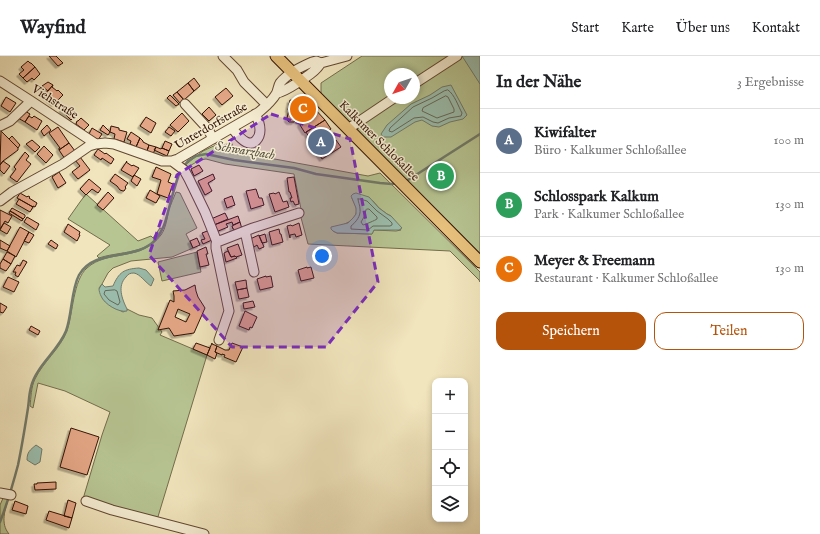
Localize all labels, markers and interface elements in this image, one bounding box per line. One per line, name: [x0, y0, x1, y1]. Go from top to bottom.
text: Wayfind: [20, 16, 86, 40]
text: Start: [571, 19, 599, 37]
text: Karte: [621, 19, 654, 37]
text: Über uns: [676, 19, 730, 37]
text: Kontakt: [752, 19, 800, 37]
north arrow: [384, 68, 420, 104]
text: In der Nähe: [496, 72, 581, 93]
text: 3 Ergebnisse: [737, 74, 804, 91]
street label: Viehstraße: [28, 81, 82, 123]
pin: C: [290, 94, 316, 124]
street label: Kalkumer Schloßallee: [336, 98, 423, 185]
street label: Unterdorfstraße: [172, 99, 250, 153]
text: Kiwifalter: [534, 123, 596, 142]
pin: A: [308, 127, 334, 157]
text: A: [505, 132, 513, 149]
text: 100 m: [774, 132, 804, 149]
water label: Schwarzbach: [214, 138, 277, 164]
text: Büro · Kalkumer Schloßallee: [534, 142, 687, 159]
pin: B: [428, 161, 454, 191]
text: Schlosspark Kalkum: [534, 187, 659, 206]
text: B: [505, 196, 513, 213]
text: 130 m: [775, 196, 804, 213]
text: Park · Kalkumer Schloßallee: [534, 206, 684, 223]
your location: [312, 246, 332, 266]
text: Meyer & Freemann: [534, 251, 655, 270]
text: C: [504, 260, 514, 277]
text: 130 m: [775, 260, 804, 277]
text: Restaurant · Kalkumer Schloßallee: [534, 270, 718, 287]
button: Speichern: [496, 312, 646, 350]
button: Teilen: [654, 312, 804, 350]
map controls: [432, 378, 468, 522]
button: +: [432, 378, 468, 414]
button: −: [432, 414, 468, 450]
button: locate: [432, 450, 468, 486]
button: layers: [432, 486, 468, 522]

